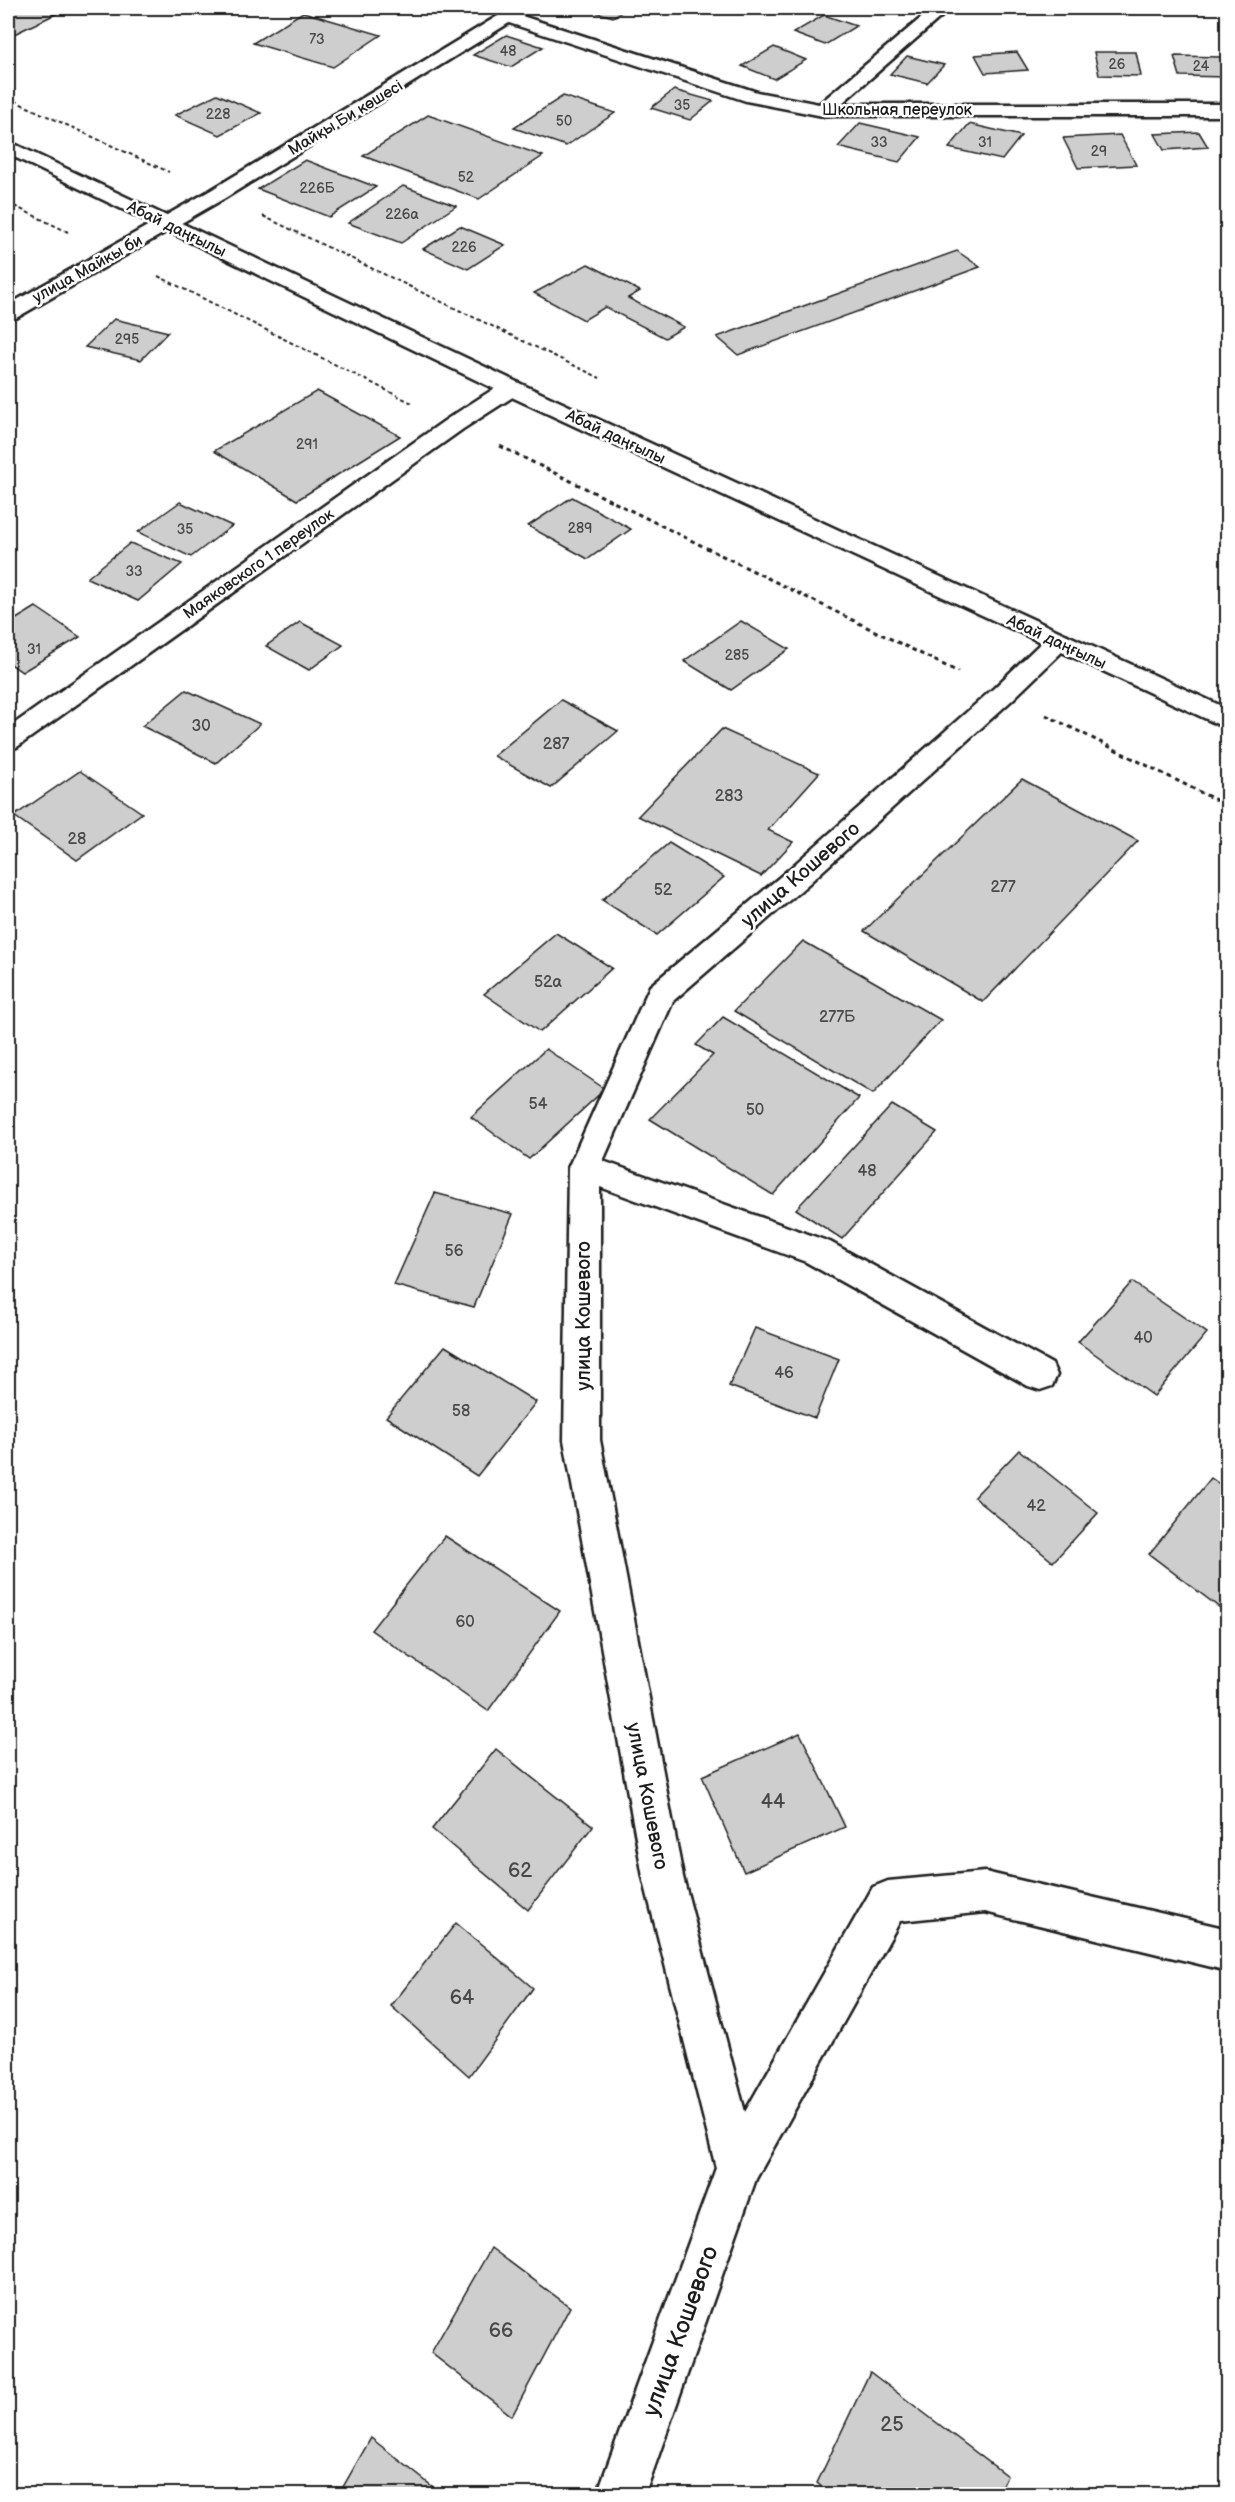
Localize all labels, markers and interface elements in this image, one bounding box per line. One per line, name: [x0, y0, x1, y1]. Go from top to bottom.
house number: 73: [309, 31, 325, 48]
house number: 48: [500, 43, 516, 60]
house number: 26: [1109, 56, 1126, 73]
house number: 24: [1193, 58, 1210, 75]
street label: Майқы Би көшесі: [285, 77, 407, 160]
house number: 35: [674, 97, 690, 114]
street label: Школьная переулок: [822, 101, 973, 120]
house number: 228: [206, 106, 230, 123]
house number: 50: [556, 113, 572, 130]
house number: 33: [870, 134, 888, 151]
house number: 31: [978, 134, 992, 151]
house number: 29: [1091, 143, 1107, 160]
house number: 52: [458, 169, 475, 186]
house number: 226Б: [300, 180, 335, 197]
street label: Абай даңғылы: [123, 197, 229, 261]
house number: 226а: [385, 206, 419, 223]
street label: улица Майкы би: [30, 231, 146, 307]
house number: 226: [451, 239, 477, 256]
house number: 295: [115, 331, 139, 348]
street label: Абай даңғылы: [562, 406, 668, 469]
house number: 291: [296, 436, 318, 453]
street label: Маяковского 1 переулок: [180, 505, 338, 624]
house number: 289: [568, 520, 592, 537]
house number: 35: [177, 521, 193, 538]
house number: 33: [125, 563, 143, 580]
street label: Абай даңғылы: [1003, 611, 1109, 674]
house number: 31: [27, 641, 41, 658]
house number: 285: [725, 647, 749, 664]
house number: 30: [191, 717, 211, 736]
house number: 287: [543, 735, 569, 754]
house number: 283: [715, 787, 743, 806]
street label: улица Кошевого: [736, 817, 865, 933]
house number: 28: [68, 830, 86, 849]
house number: 277: [990, 878, 1016, 897]
house number: 52: [654, 881, 673, 900]
house number: 52а: [534, 973, 563, 992]
house number: 277Б: [819, 1008, 856, 1027]
house number: 54: [529, 1095, 548, 1114]
house number: 50: [746, 1101, 764, 1120]
house number: 48: [857, 1162, 877, 1181]
street label: улица Кошевого: [572, 1241, 596, 1391]
house number: 56: [445, 1242, 464, 1261]
house number: 40: [1133, 1329, 1153, 1348]
house number: 46: [774, 1364, 794, 1383]
house number: 58: [452, 1402, 470, 1421]
house number: 42: [1026, 1497, 1046, 1516]
house number: 60: [455, 1613, 475, 1632]
street label: улица Кошевого: [621, 1721, 673, 1872]
house number: 44: [761, 1790, 785, 1814]
house number: 62: [508, 1859, 532, 1883]
house number: 64: [450, 1986, 474, 2010]
street label: улица Кошевого: [636, 2242, 725, 2420]
house number: 66: [489, 2319, 513, 2343]
house number: 25: [880, 2413, 904, 2437]

